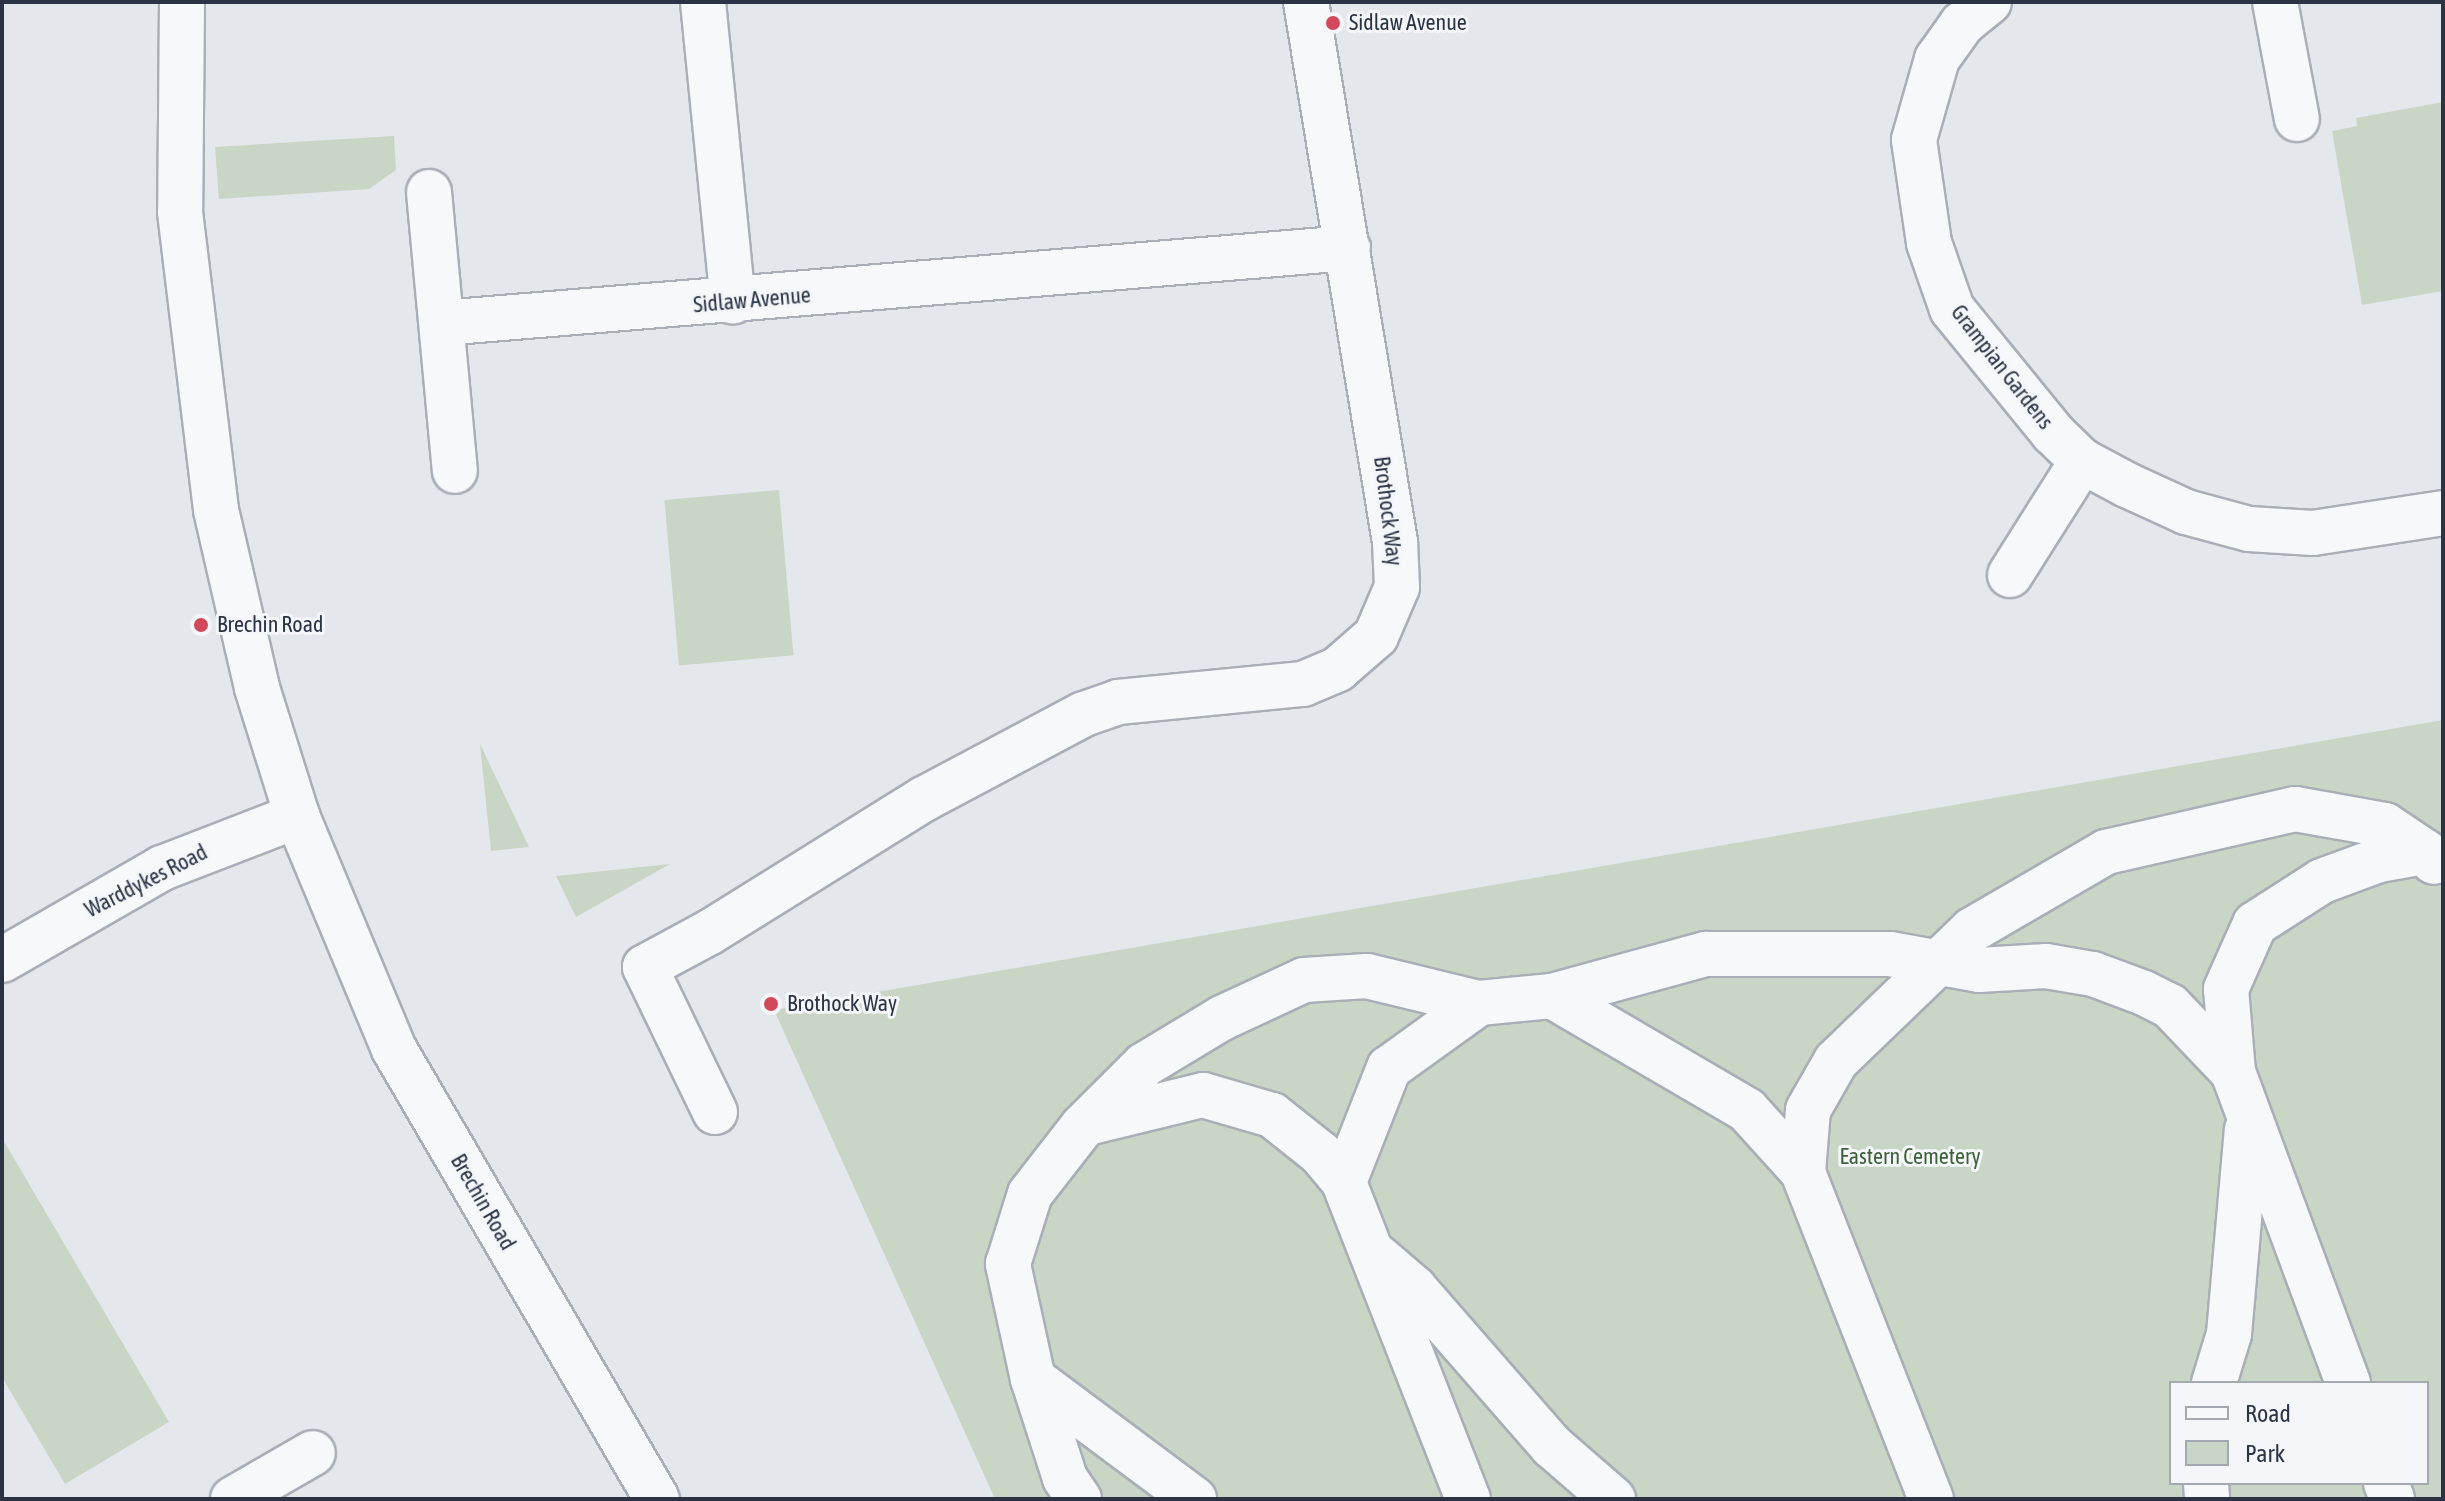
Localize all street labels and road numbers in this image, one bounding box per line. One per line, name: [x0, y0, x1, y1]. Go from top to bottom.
street label: Sidlaw Avenue: [692, 282, 812, 318]
street label: Grampian Gardens: [1945, 300, 2059, 434]
street label: Brothock Way: [1368, 455, 1408, 567]
street label: Warddykes Road: [80, 839, 212, 923]
street label: Brechin Road: [445, 1149, 521, 1255]

